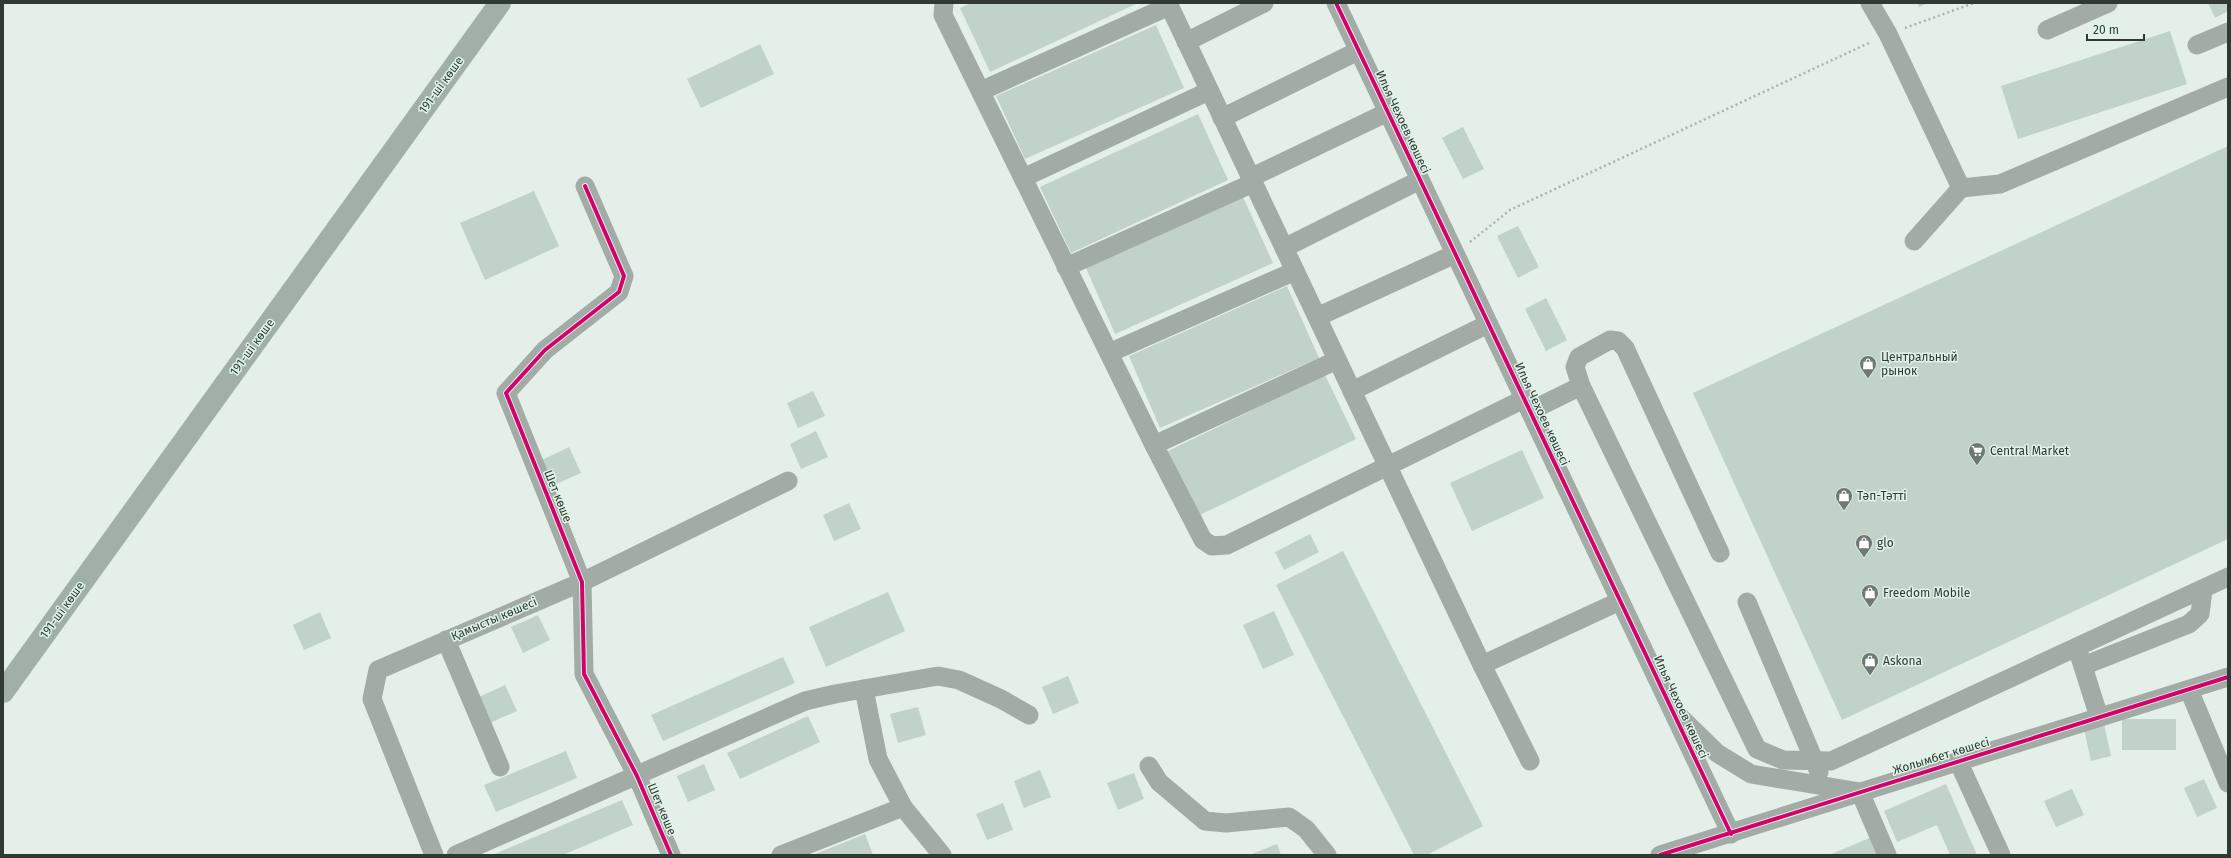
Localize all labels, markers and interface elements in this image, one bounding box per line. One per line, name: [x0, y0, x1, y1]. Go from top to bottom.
scale bar: [2087, 16, 2144, 42]
text: 20 m: [2093, 23, 2119, 37]
street label: 191-ші көше: [416, 54, 466, 116]
street label: Илья Чехоев көшесі: [1373, 68, 1433, 176]
street label: 191-ші көше: [227, 316, 277, 378]
place label: Центральный рынок: [1881, 350, 1958, 378]
shop icon: Центральный рынок: [1858, 354, 1878, 379]
street label: Илья Чехоев көшесі: [1512, 360, 1572, 468]
supermarket icon: Central Market: [1967, 441, 1987, 466]
place label: Central Market: [1990, 444, 2070, 458]
street label: Шет көше: [541, 468, 575, 524]
shop icon: Тәп-Тәтті: [1834, 486, 1854, 511]
place label: Тәп-Тәтті: [1857, 489, 1907, 503]
shop icon: glo: [1854, 533, 1874, 558]
place label: glo: [1877, 536, 1894, 550]
street label: 191-ші көше: [37, 579, 87, 641]
shop icon: Freedom Mobile: [1860, 583, 1880, 608]
place label: Freedom Mobile: [1883, 586, 1970, 600]
street label: Қамысты көшесі: [449, 595, 539, 643]
shop icon: Askona: [1860, 651, 1880, 676]
street label: Илья Чехоев көшесі: [1651, 653, 1711, 761]
place label: Askona: [1883, 654, 1922, 668]
street label: Жолымбет көшесі: [1891, 735, 1991, 777]
street label: Шет көше: [645, 781, 679, 837]

